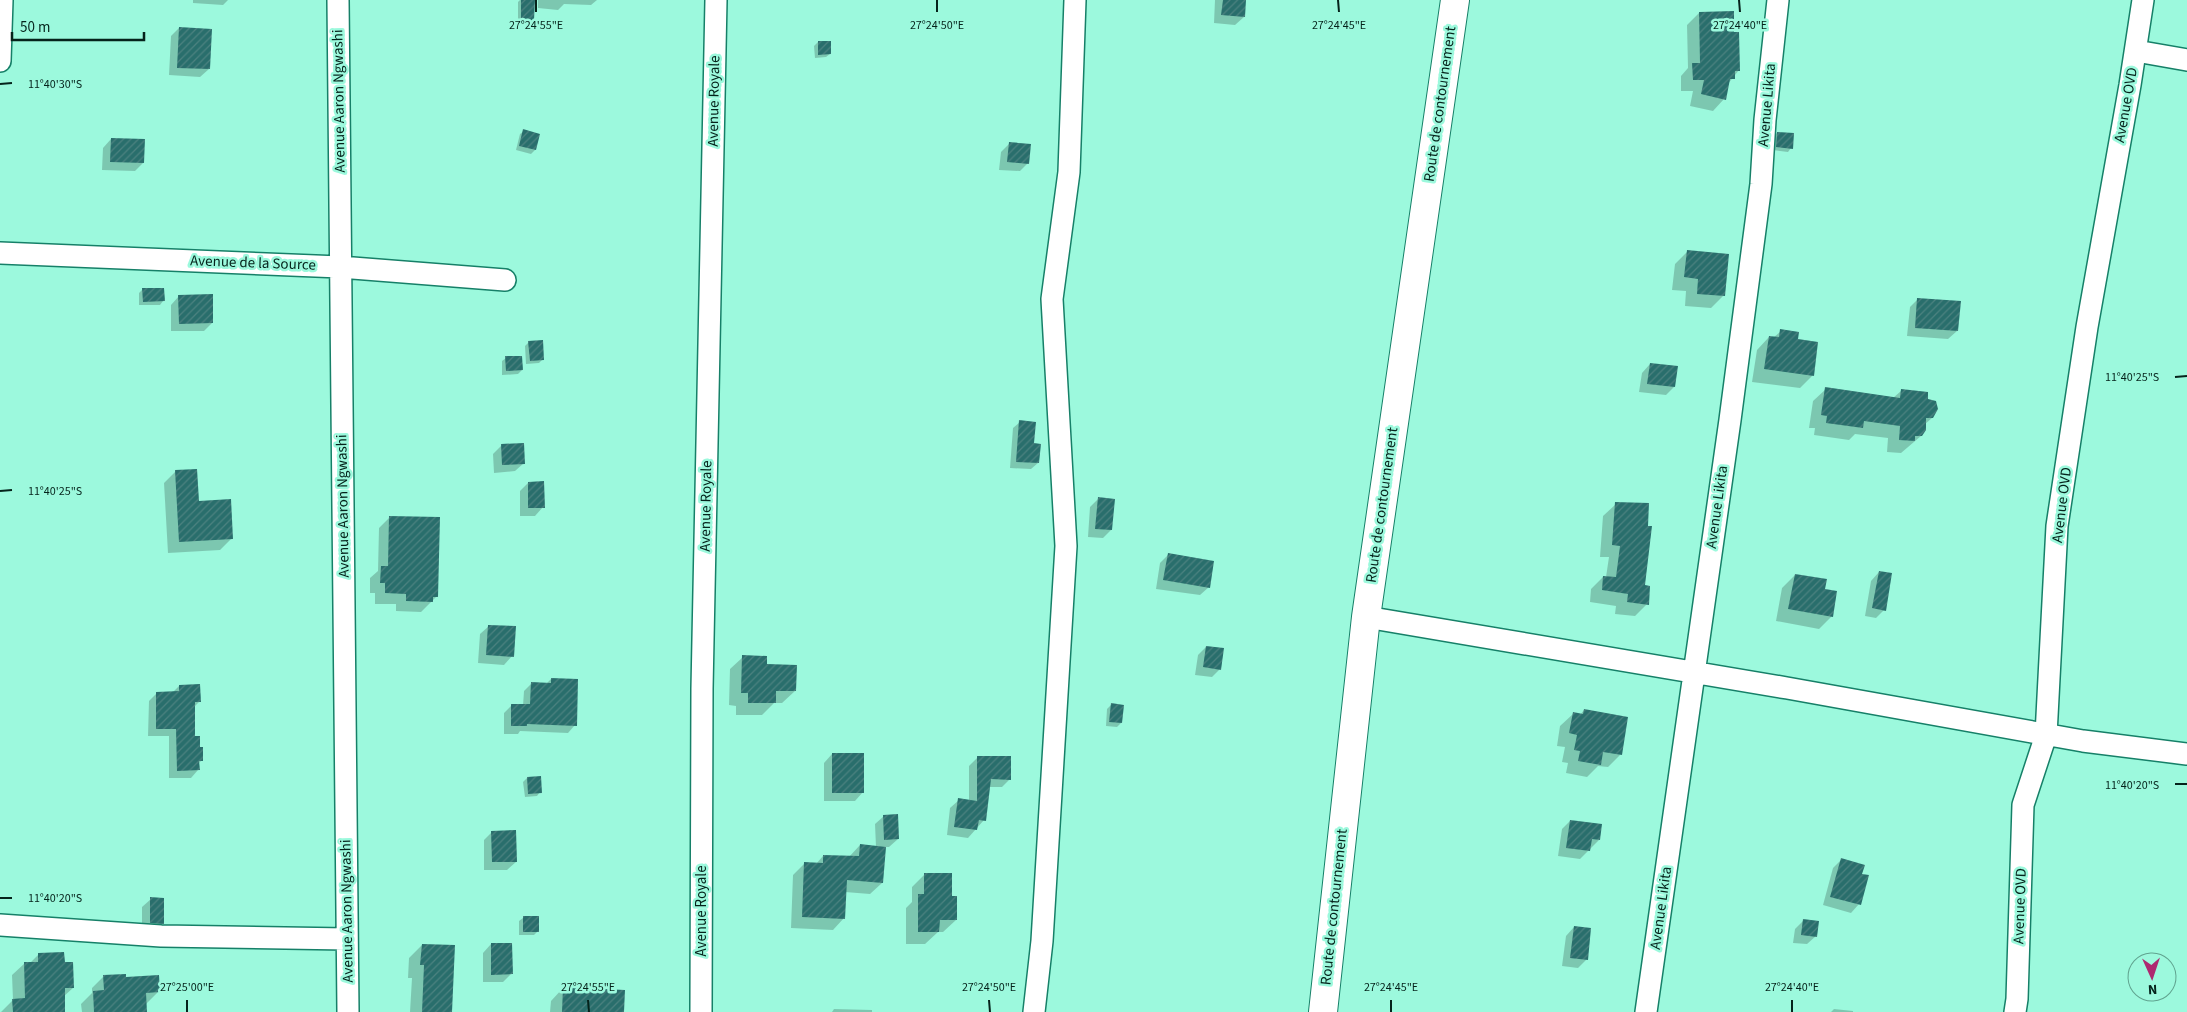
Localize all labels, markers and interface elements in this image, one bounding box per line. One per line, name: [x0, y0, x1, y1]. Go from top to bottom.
scale bar: [12, 10, 145, 42]
text: 50 m: [20, 17, 50, 38]
text: 27°24'55"E: [509, 17, 563, 34]
text: 27°24'50"E: [910, 17, 964, 34]
text: 27°24'45"E: [1312, 17, 1366, 34]
text: 27°24'40"E: [1713, 17, 1767, 34]
street label: Route de contournement: [1419, 25, 1461, 183]
street label: Avenue Aaron Ngwashi: [327, 29, 351, 173]
street label: Avenue Royale: [703, 55, 725, 147]
street label: Avenue Likita: [1753, 62, 1781, 148]
street label: Avenue OVD: [2109, 66, 2143, 144]
text: 11°40'30"S: [28, 76, 82, 93]
street label: Avenue de la Source: [190, 250, 316, 276]
text: 11°40'25"S: [2105, 369, 2159, 386]
street label: Route de contournement: [1361, 426, 1403, 584]
street label: Avenue Aaron Ngwashi: [331, 434, 355, 578]
street label: Avenue Royale: [695, 460, 717, 552]
street label: Avenue Likita: [1701, 464, 1733, 550]
street label: Avenue OVD: [2047, 466, 2077, 544]
text: 11°40'25"S: [28, 483, 82, 500]
text: 11°40'20"S: [2105, 777, 2159, 794]
street label: Route de contournement: [1315, 828, 1353, 986]
street label: Avenue Aaron Ngwashi: [335, 839, 359, 983]
street label: Avenue Royale: [691, 865, 712, 957]
street label: Avenue Likita: [1645, 865, 1677, 951]
street label: Avenue OVD: [2008, 868, 2032, 944]
text: 11°40'20"S: [28, 890, 82, 907]
north arrow: [2127, 952, 2177, 1002]
text: 27°25'00"E: [160, 979, 214, 996]
text: 27°24'55"E: [561, 979, 615, 996]
text: 27°24'50"E: [962, 979, 1016, 996]
text: 27°24'45"E: [1364, 979, 1418, 996]
text: 27°24'40"E: [1765, 979, 1819, 996]
text: N: [2147, 979, 2158, 999]

